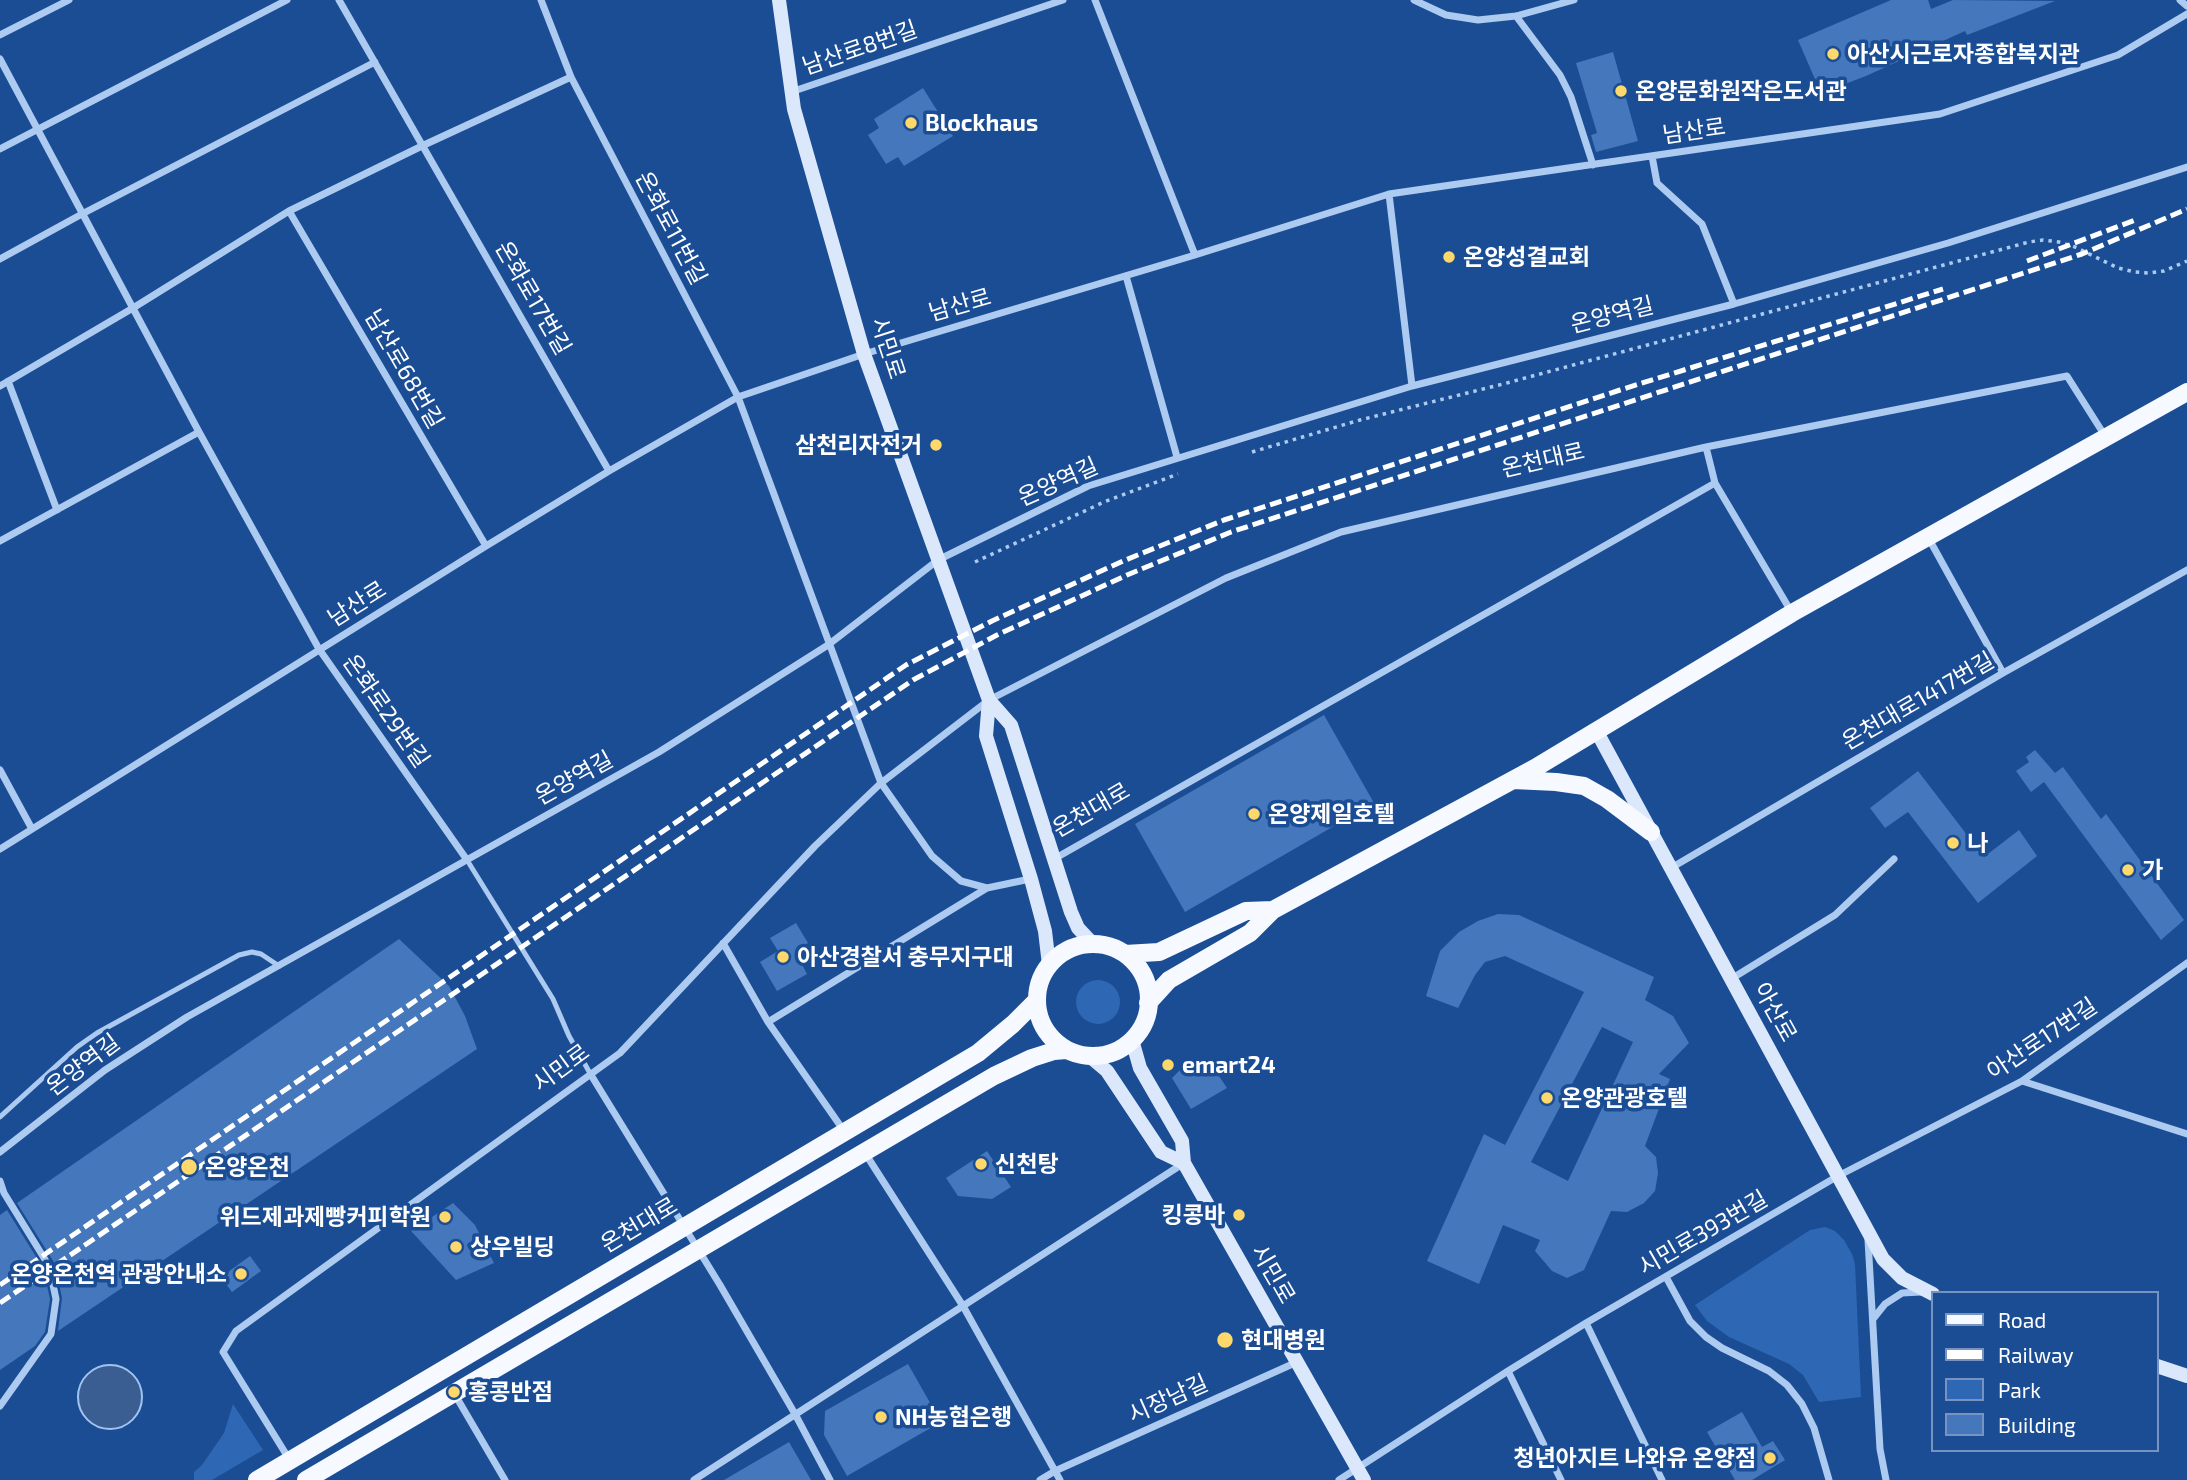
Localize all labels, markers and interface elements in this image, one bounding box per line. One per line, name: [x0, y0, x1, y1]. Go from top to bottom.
street label: 남산로8번길: [799, 15, 921, 81]
place label: 아산시근로자종합복지관: [1847, 40, 2080, 68]
marker: 아산시근로자종합복지관: [1825, 46, 1841, 62]
place label: 온양문화원작은도서관: [1635, 77, 1847, 105]
marker: 온양문화원작은도서관: [1613, 83, 1629, 99]
place label: Blockhaus: [925, 109, 1038, 137]
street label: 남산로: [1661, 113, 1727, 149]
marker: Blockhaus: [903, 115, 919, 131]
street label: 온화로11번길: [630, 167, 712, 289]
street label: 온화로17번길: [489, 236, 577, 360]
place label: 온양성결교회: [1463, 243, 1590, 271]
marker: 온양성결교회: [1441, 249, 1457, 265]
street label: 남산로: [926, 283, 994, 327]
street label: 온양역길: [1568, 291, 1656, 339]
street label: 남산로68번길: [359, 305, 449, 433]
street label: 시민로: [865, 314, 911, 382]
place label: 삼천리자전거: [795, 431, 922, 459]
marker: 삼천리자전거: [928, 437, 944, 453]
street label: 온천대로: [1499, 437, 1587, 483]
street label: 온양역길: [1014, 452, 1102, 512]
street label: 남산로: [323, 575, 391, 633]
street label: 온천대로1417번길: [1837, 646, 1999, 756]
street label: 온화로29번길: [337, 649, 435, 773]
street label: 온양역길: [530, 745, 618, 811]
street label: 온천대로: [1047, 777, 1135, 843]
place label: 온양제일호텔: [1268, 800, 1395, 828]
marker: 온양제일호텔: [1246, 806, 1262, 822]
place label: 나: [1967, 829, 1988, 857]
marker: 나: [1945, 835, 1961, 851]
place label: 가: [2142, 856, 2163, 884]
marker: 가: [2120, 862, 2136, 878]
place label: 아산경찰서 충무지구대: [797, 943, 1014, 971]
marker: 아산경찰서 충무지구대: [775, 949, 791, 965]
street label: 아산로: [1748, 978, 1802, 1046]
street label: 아산로17번길: [1982, 992, 2102, 1086]
street label: 온양역길: [41, 1029, 125, 1101]
street label: 시민로: [527, 1038, 595, 1098]
place label: emart24: [1182, 1051, 1276, 1079]
marker: emart24: [1160, 1057, 1176, 1073]
place label: 온양관광호텔: [1561, 1084, 1688, 1112]
marker: 온양관광호텔: [1539, 1090, 1555, 1106]
place label: 신천탕: [995, 1150, 1058, 1178]
place label: 온양온천: [205, 1153, 290, 1181]
marker: 신천탕: [973, 1156, 989, 1172]
marker: 온양온천: [179, 1157, 199, 1177]
street label: 시민로393번길: [1634, 1185, 1772, 1281]
street label: 온천대로: [596, 1191, 682, 1259]
place label: 킹콩바: [1162, 1201, 1225, 1229]
place label: 위드제과제빵커피학원: [219, 1203, 431, 1231]
marker: 킹콩바: [1231, 1207, 1247, 1223]
marker: 위드제과제빵커피학원: [437, 1209, 453, 1225]
place label: 상우빌딩: [470, 1233, 555, 1261]
marker: 상우빌딩: [448, 1239, 464, 1255]
street label: 시민로: [1245, 1240, 1301, 1308]
place label: 온양온천역 관광안내소: [10, 1260, 227, 1288]
marker: 온양온천역 관광안내소: [233, 1266, 249, 1282]
legend: [1932, 1291, 2159, 1452]
text: Road: [1998, 1307, 2046, 1332]
place label: 현대병원: [1241, 1326, 1326, 1354]
marker: 현대병원: [1215, 1330, 1235, 1350]
text: Railway: [1998, 1342, 2074, 1367]
street label: 시장남길: [1124, 1369, 1212, 1429]
text: Park: [1998, 1377, 2041, 1402]
place label: 홍콩반점: [468, 1378, 553, 1406]
marker: 홍콩반점: [446, 1384, 462, 1400]
place label: NH농협은행: [895, 1403, 1012, 1431]
marker: NH농협은행: [873, 1409, 889, 1425]
text: Building: [1998, 1412, 2076, 1437]
place label: 청년아지트 나와유 온양점: [1513, 1444, 1756, 1472]
marker: 청년아지트 나와유 온양점: [1762, 1450, 1778, 1466]

